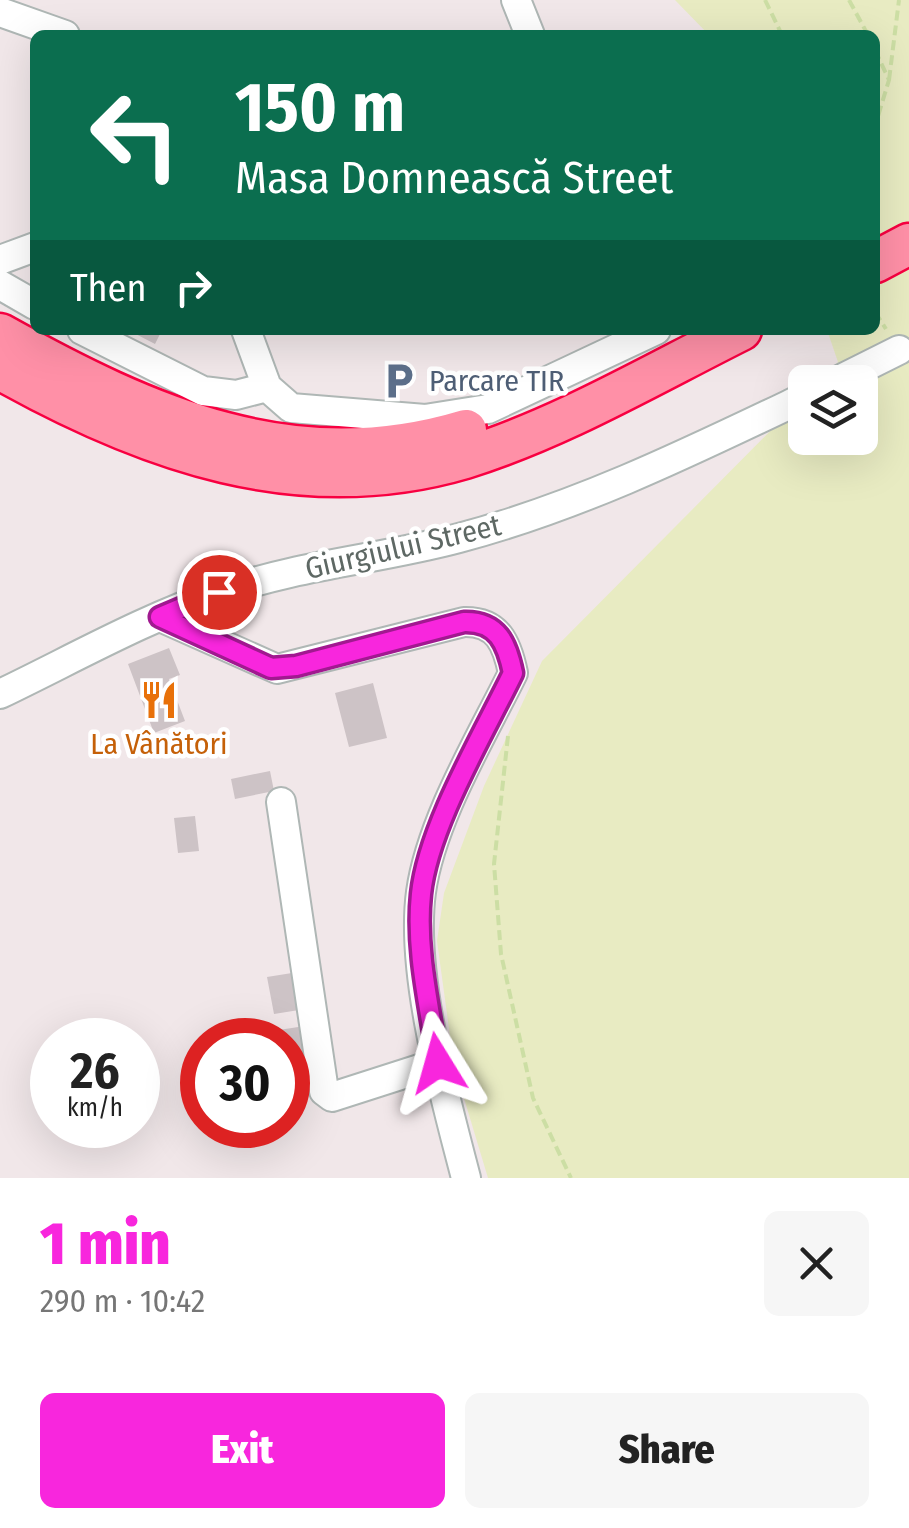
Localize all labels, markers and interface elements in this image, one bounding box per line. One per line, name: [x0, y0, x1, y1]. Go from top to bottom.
text: 150 m: [235, 66, 405, 150]
icon: left: [70, 70, 200, 200]
text: Masa Domnească Street: [235, 151, 673, 205]
icon: right: [166, 260, 221, 315]
text: Then: [70, 265, 146, 311]
parking icon: Parcare TIR: [378, 360, 420, 402]
place label: Parcare TIR: [429, 363, 564, 399]
map controls: [788, 365, 878, 455]
button: layers: [788, 365, 878, 455]
street label: Giurgiului Street: [302, 507, 505, 587]
pin: [177, 550, 262, 635]
icon: arrive: [192, 565, 247, 620]
restaurant icon: La Vânători: [138, 679, 180, 721]
place label: La Vânători: [90, 726, 228, 762]
position arrow: [386, 1011, 490, 1115]
speed limit sign: 30: [180, 1018, 310, 1148]
text: 26: [70, 1041, 120, 1101]
text: km/h: [67, 1093, 123, 1123]
text: 1 min: [40, 1208, 171, 1280]
button: close: [764, 1211, 869, 1316]
text: 290 m · 10:42: [40, 1282, 205, 1320]
button: Exit: [40, 1393, 445, 1508]
button: Share: [465, 1393, 869, 1508]

